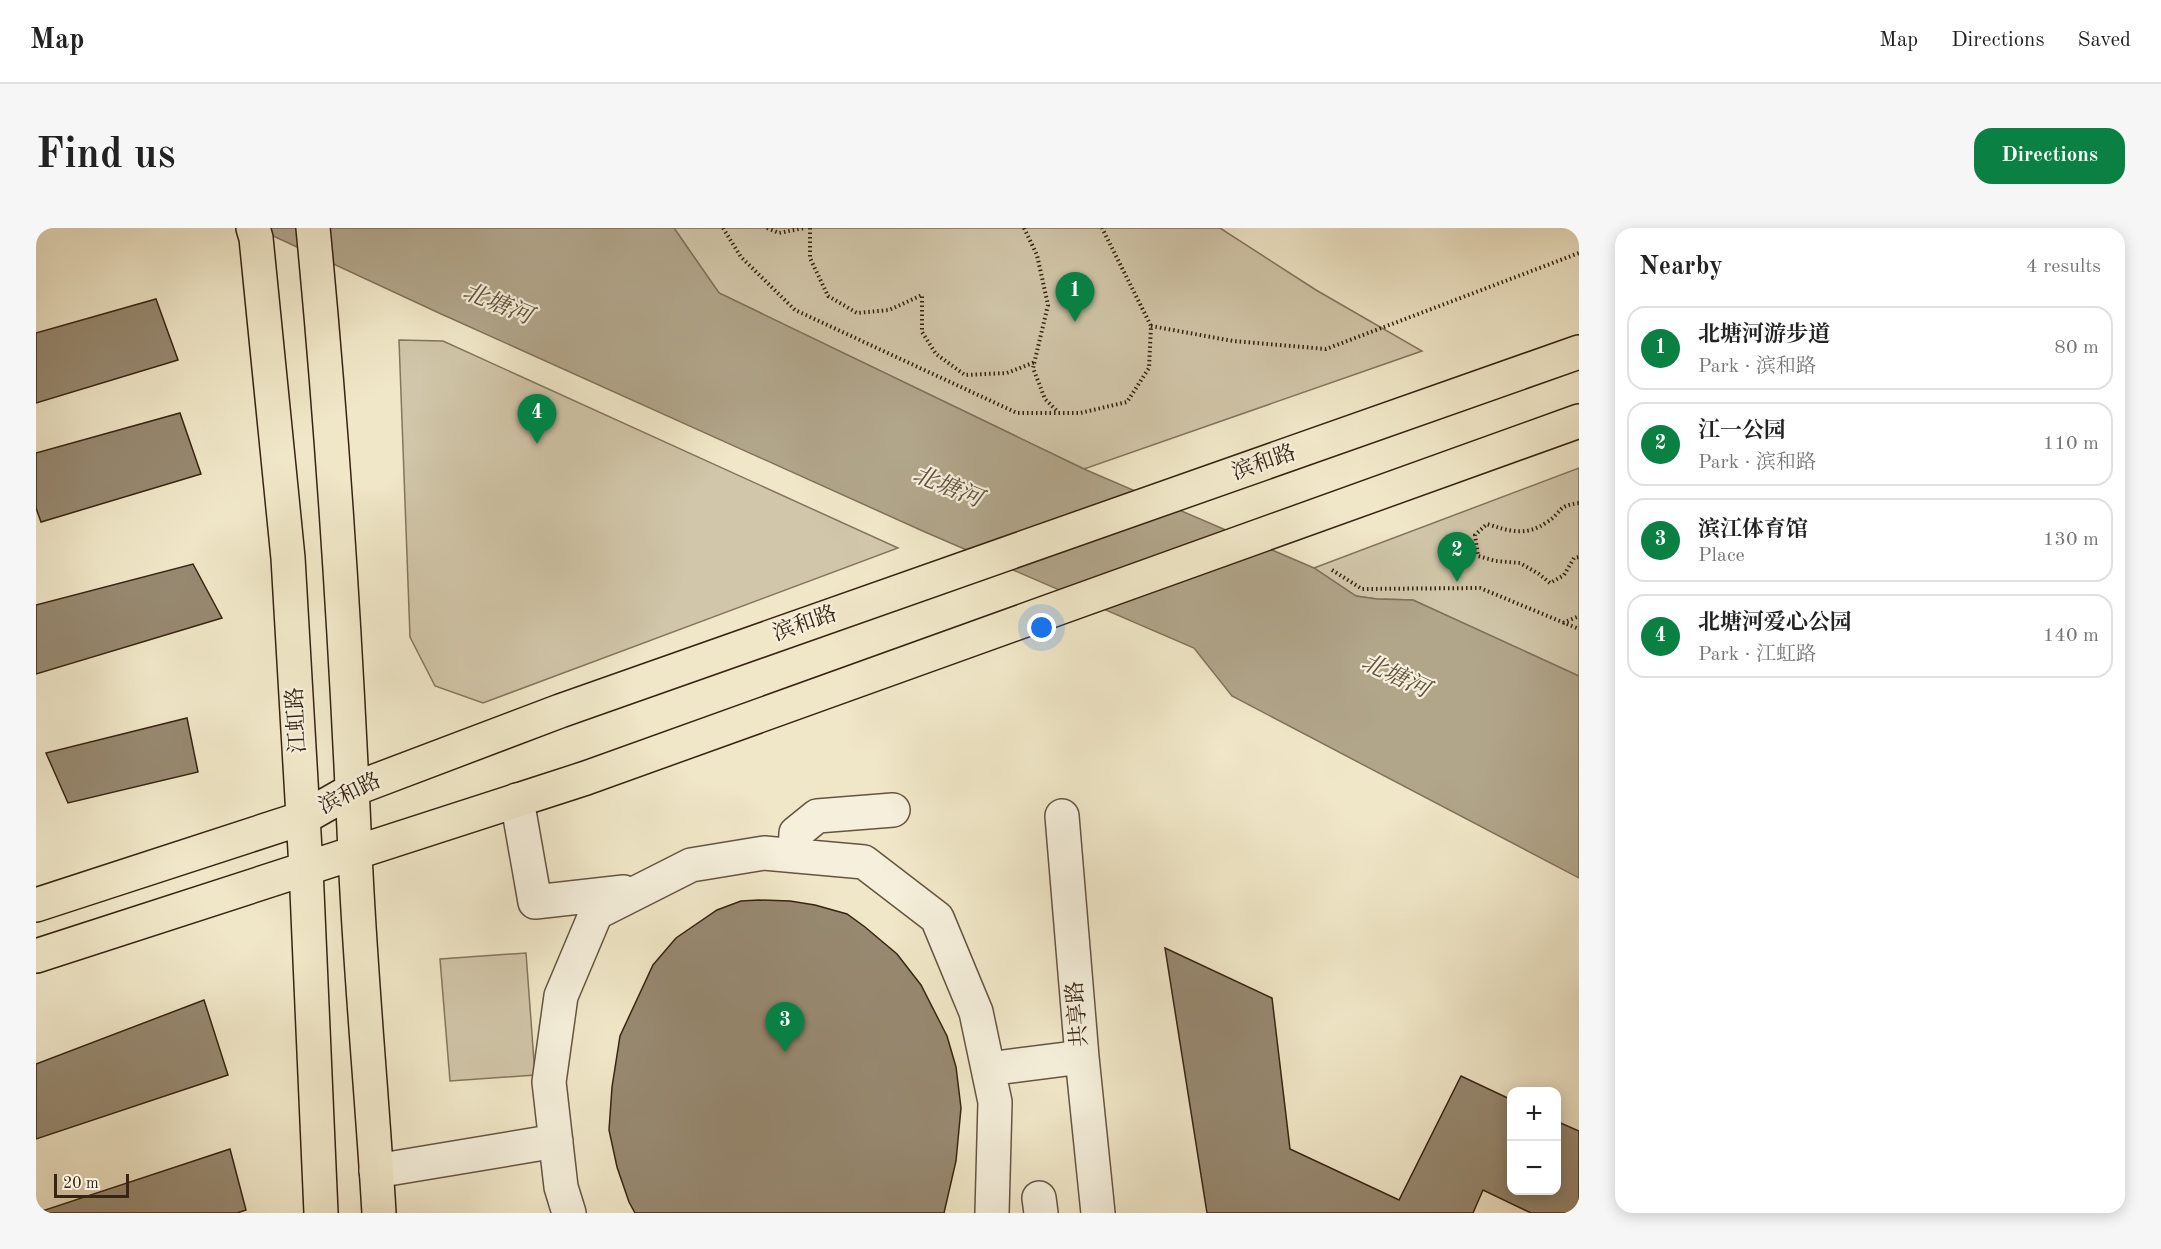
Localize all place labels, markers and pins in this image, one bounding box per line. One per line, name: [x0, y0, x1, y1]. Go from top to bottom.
pin: 1: [1056, 272, 1094, 322]
pin: 4: [518, 394, 556, 444]
pin: 2: [1438, 532, 1476, 582]
pin: 3: [766, 1002, 804, 1052]

